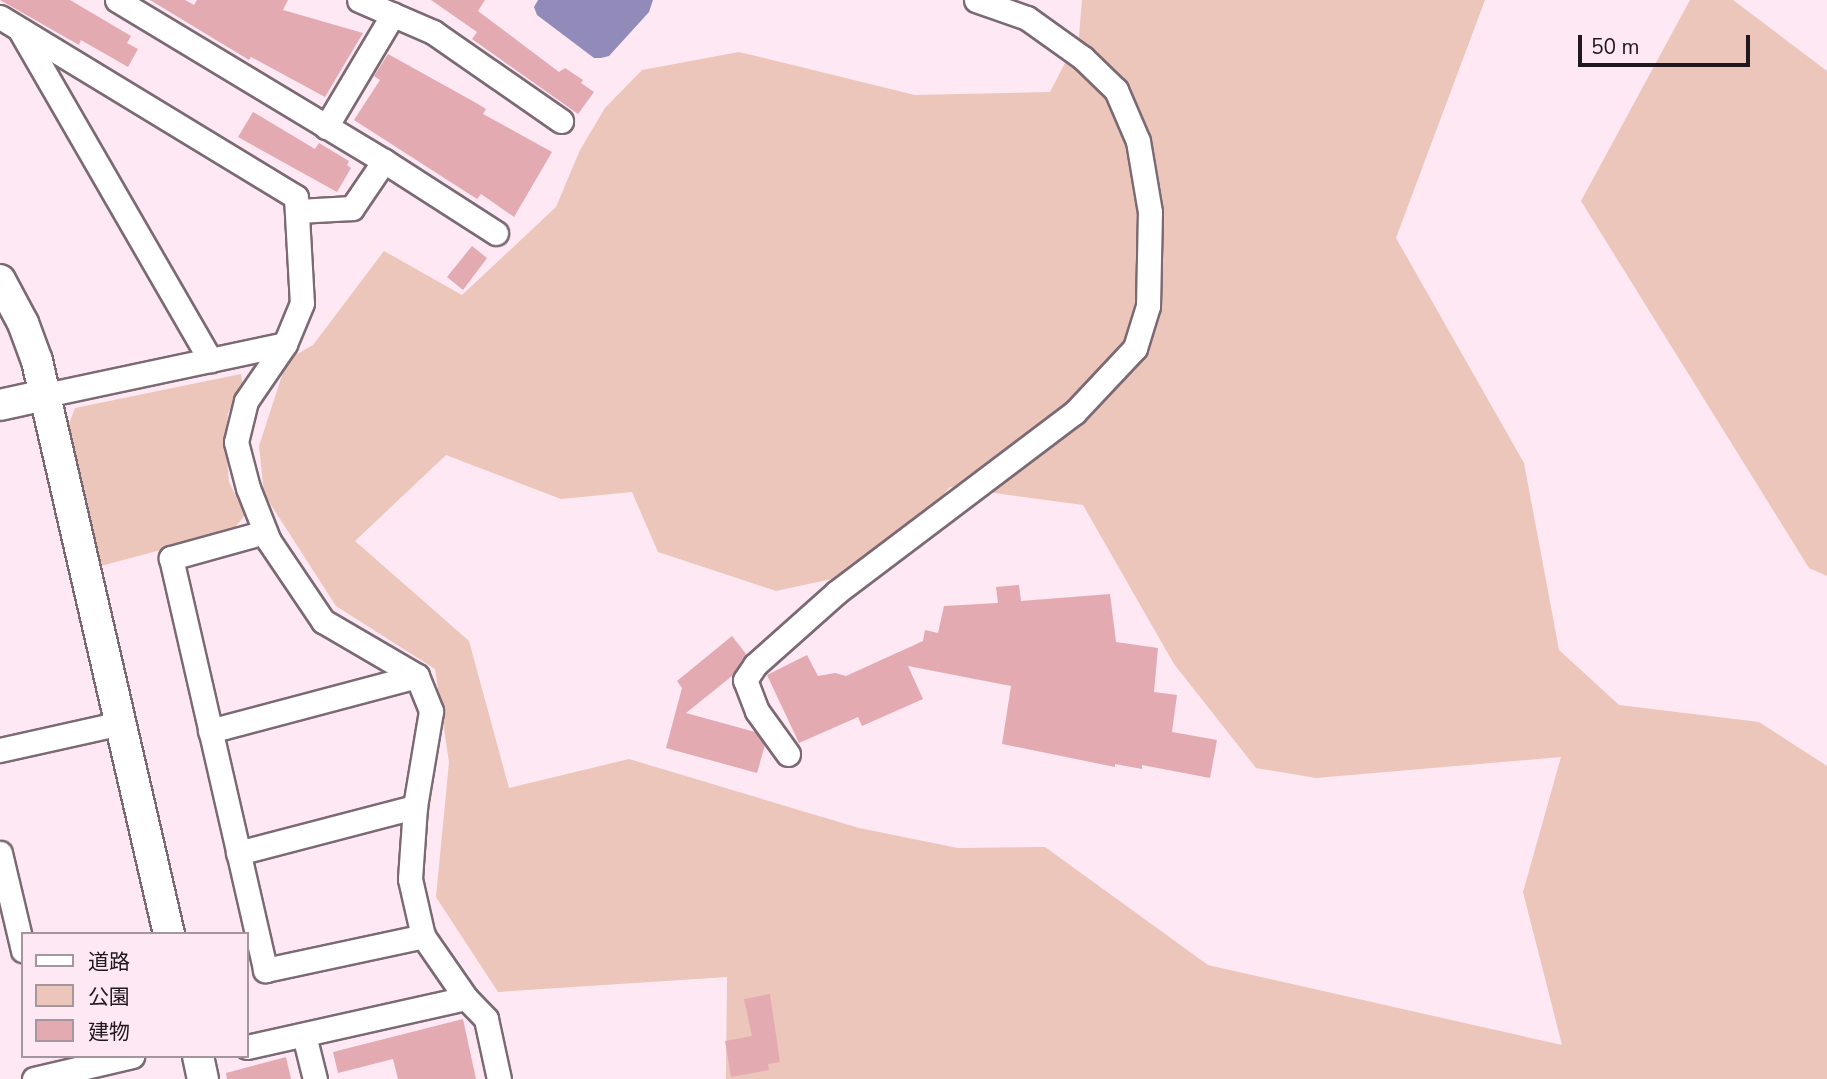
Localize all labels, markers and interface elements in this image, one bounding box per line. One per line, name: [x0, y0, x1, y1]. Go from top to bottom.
scale bar: [1582, 21, 1754, 65]
text: 50 m: [1591, 33, 1640, 61]
legend: [21, 932, 248, 1058]
text: 道路: [88, 948, 130, 976]
text: 公園: [88, 983, 130, 1011]
text: 建物: [88, 1018, 130, 1046]

